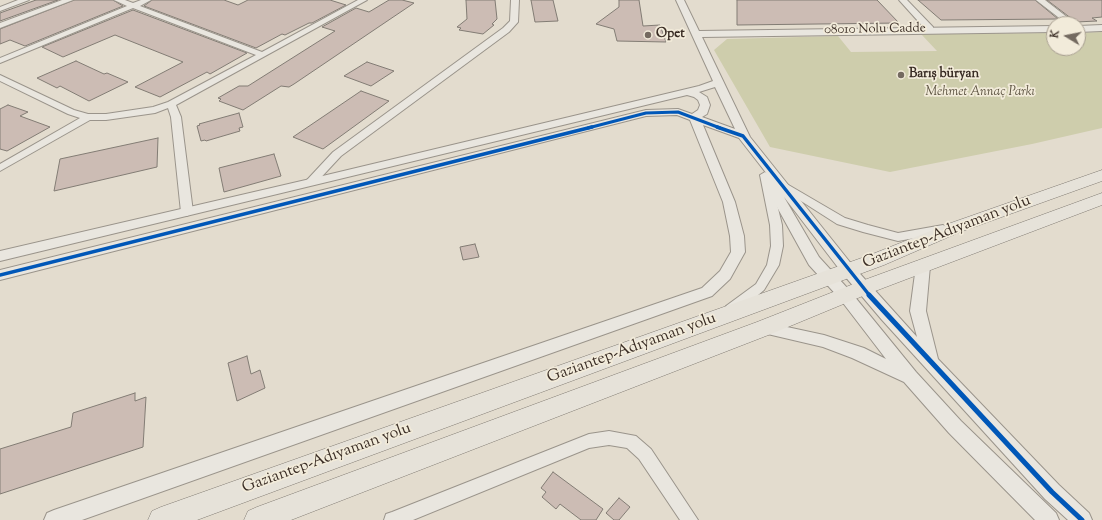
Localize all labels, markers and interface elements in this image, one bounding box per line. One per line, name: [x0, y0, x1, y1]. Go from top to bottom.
north arrow: [1046, 16, 1086, 56]
street label: 08010 Nolu Cadde: [824, 21, 926, 39]
place label: Opet: [656, 27, 685, 43]
text: K: [1047, 29, 1064, 39]
marker: Opet: [643, 30, 653, 40]
place label: Barış büryan: [909, 67, 979, 83]
marker: Barış büryan: [896, 70, 906, 80]
park label: Mehmet Annaç Parkı: [925, 85, 1035, 101]
street label: Gaziantep-Adıyaman yolu: [860, 192, 1034, 274]
street label: Gaziantep-Adıyaman yolu: [545, 309, 719, 389]
street label: Gaziantep-Adıyaman yolu: [240, 419, 414, 499]

